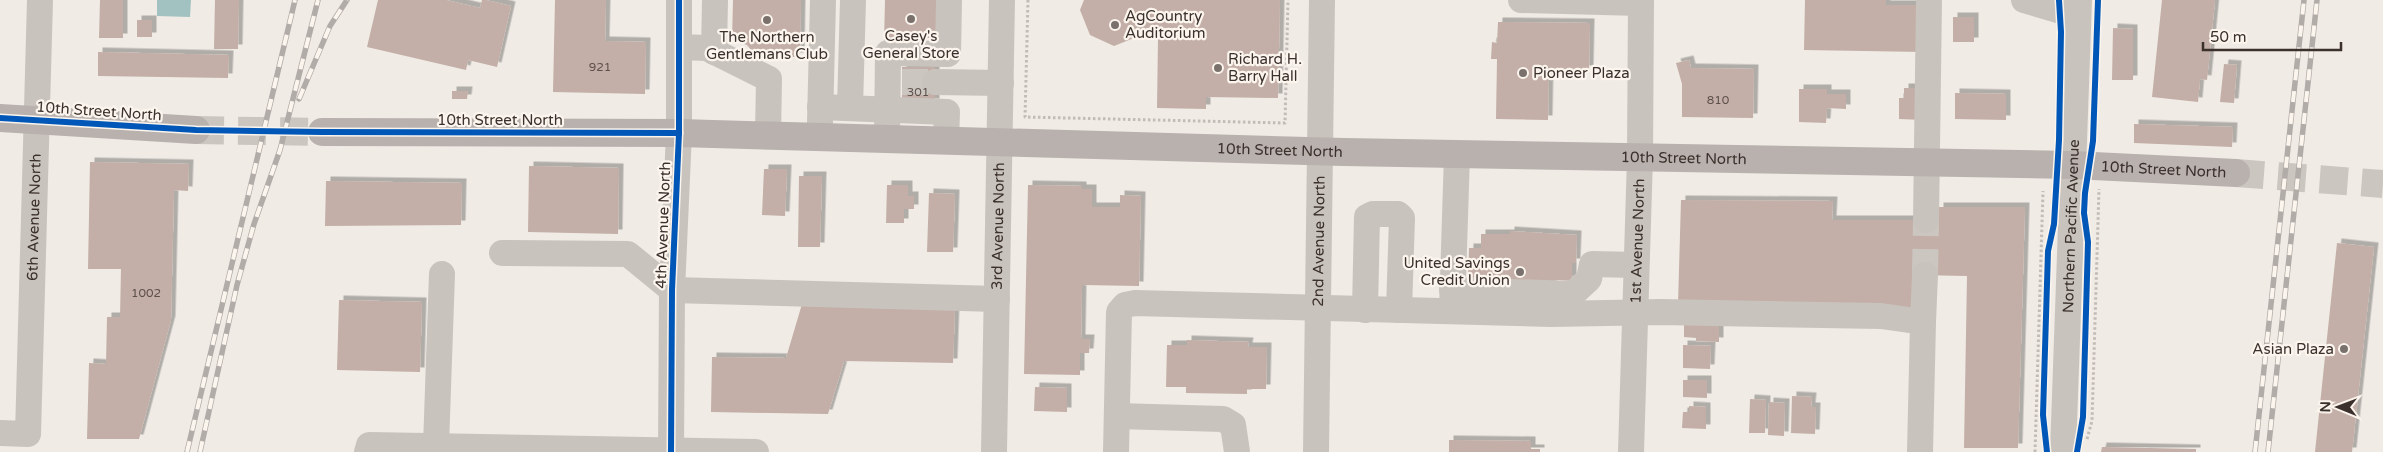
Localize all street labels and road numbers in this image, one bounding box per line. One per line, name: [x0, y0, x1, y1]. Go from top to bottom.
street label: 10th Street North: [36, 98, 162, 124]
street label: 10th Street North: [437, 111, 563, 129]
street label: 10th Street North: [1216, 139, 1343, 161]
street label: Northern Pacific Avenue: [2059, 139, 2083, 313]
street label: 10th Street North: [1620, 148, 1747, 168]
street label: 6th Avenue North: [23, 153, 45, 281]
street label: 10th Street North: [2100, 157, 2227, 182]
street label: 4th Avenue North: [652, 161, 674, 289]
street label: 3rd Avenue North: [988, 162, 1008, 290]
street label: 2nd Avenue North: [1309, 175, 1329, 307]
street label: 1st Avenue North: [1627, 178, 1648, 304]

